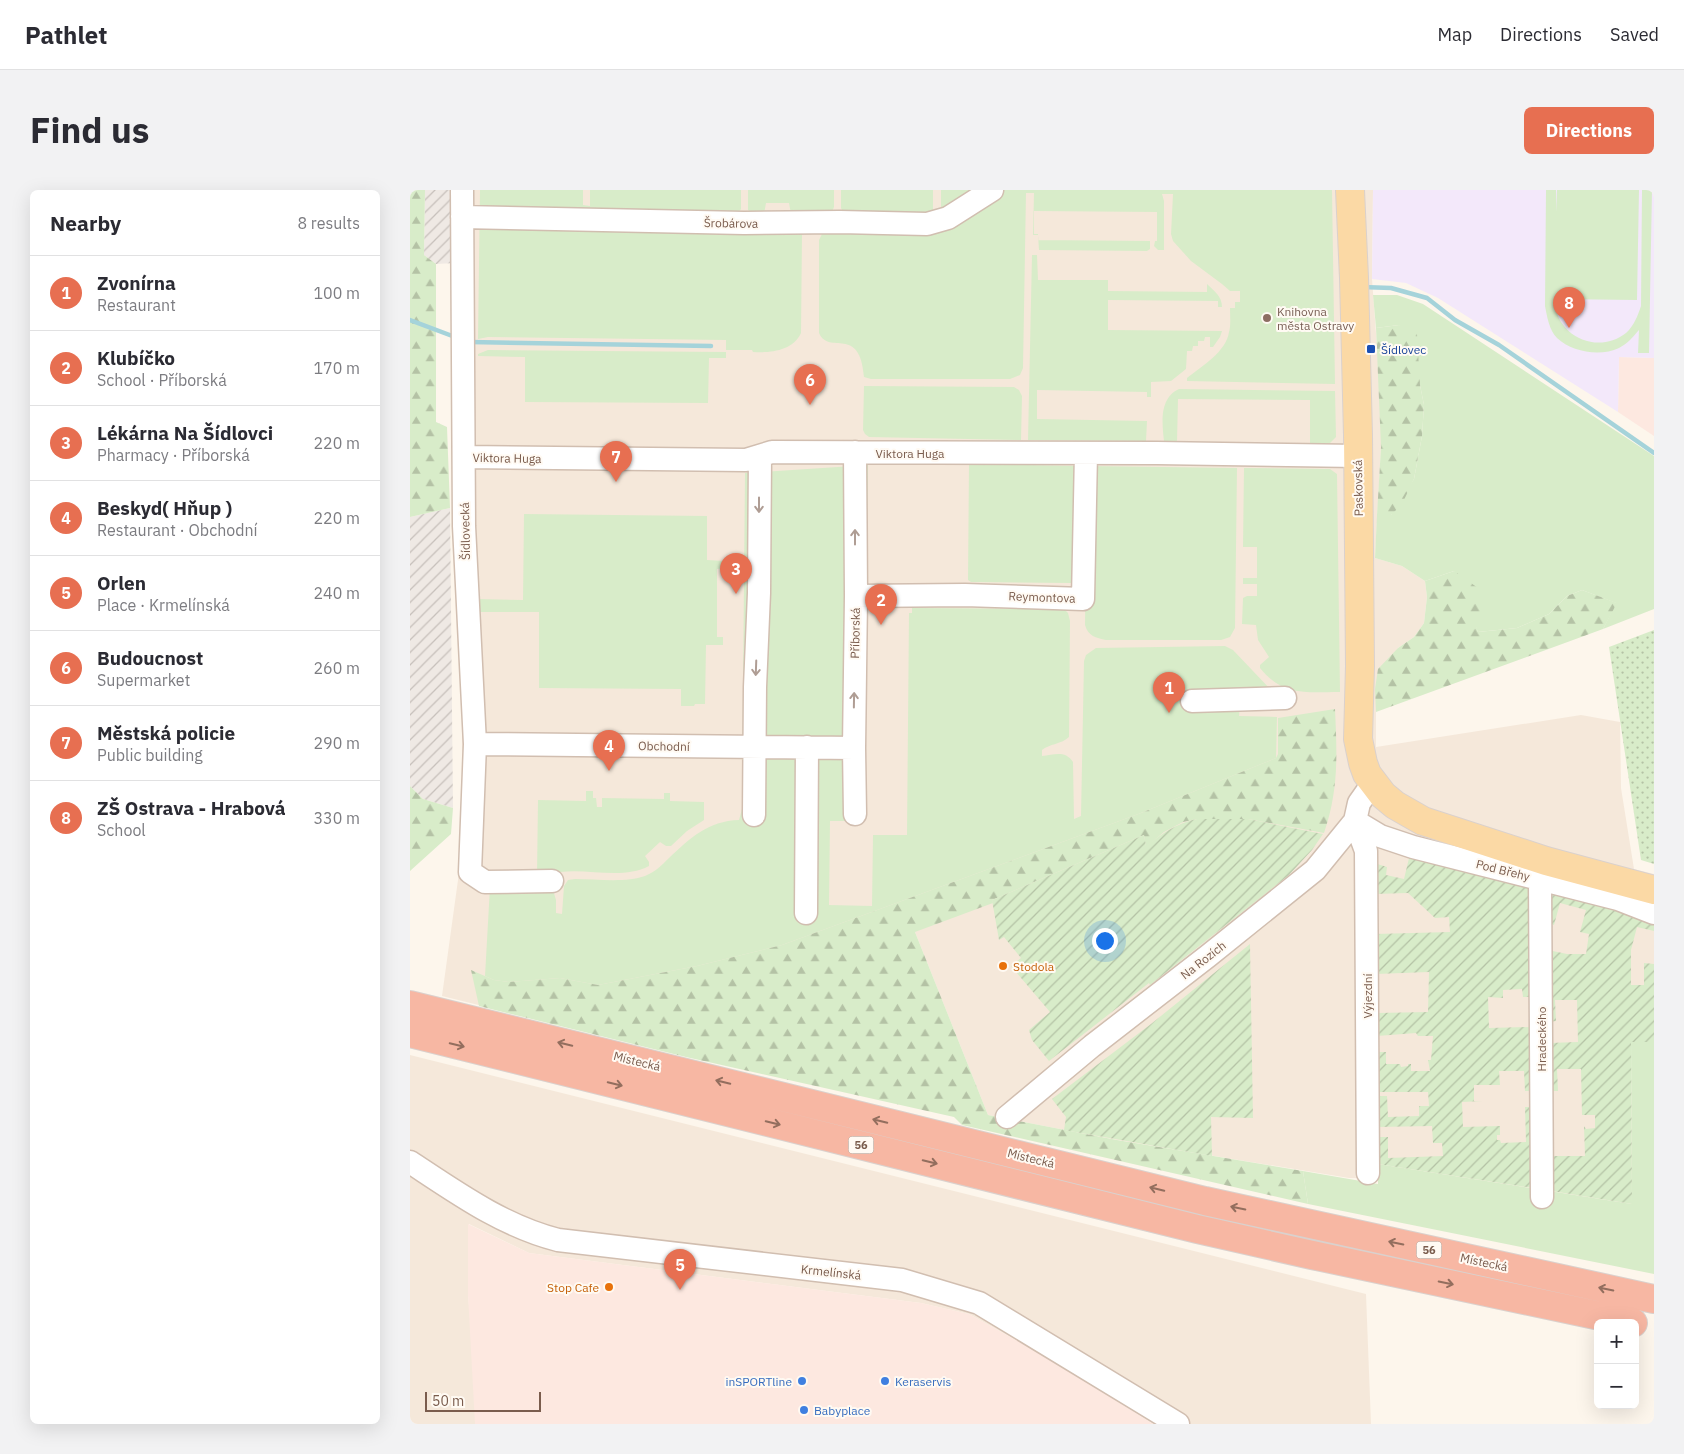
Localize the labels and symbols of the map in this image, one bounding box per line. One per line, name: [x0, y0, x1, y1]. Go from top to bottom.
street label: Šrobárova: [704, 215, 759, 231]
pin: 8: [1553, 287, 1585, 328]
place label: Knihovna města Ostravy: [1277, 304, 1354, 333]
marker: Knihovna města Ostravy: [1261, 312, 1273, 324]
place label: Šídlovec: [1381, 342, 1426, 357]
marker: Šídlovec: [1365, 343, 1377, 355]
pin: 6: [794, 364, 826, 405]
pin: 7: [600, 441, 632, 482]
street label: Viktora Huga: [875, 446, 945, 461]
street label: Viktora Huga: [472, 450, 542, 466]
street label: Paskovská: [1350, 459, 1366, 516]
one-way arrow: [754, 496, 764, 513]
street label: Šídlovecká: [457, 501, 473, 560]
one-way arrow: [851, 529, 860, 545]
pin: 3: [720, 553, 752, 594]
pin: 2: [865, 584, 897, 625]
street label: Reymontova: [1008, 588, 1076, 606]
street label: Příborská: [847, 607, 863, 659]
one-way arrow: [751, 659, 761, 675]
pin: 1: [1153, 672, 1185, 713]
one-way arrow: [850, 692, 859, 708]
pin: 4: [593, 730, 625, 771]
street label: Obchodní: [638, 738, 690, 754]
street label: Pod Břehy: [1474, 856, 1532, 884]
your location: [1092, 928, 1118, 954]
street label: Na Rozích: [1177, 938, 1229, 982]
place label: Stodola: [1013, 959, 1055, 974]
marker: Stodola: [997, 960, 1009, 972]
street label: Výjezdní: [1360, 974, 1375, 1018]
street label: Hradeckého: [1534, 1006, 1549, 1072]
one-way arrow: [557, 1039, 573, 1048]
one-way arrow: [449, 1041, 465, 1050]
street label: Místecká: [612, 1048, 663, 1074]
one-way arrow: [715, 1077, 731, 1086]
one-way arrow: [606, 1080, 622, 1089]
one-way arrow: [873, 1116, 889, 1125]
one-way arrow: [764, 1119, 780, 1128]
road number: 56: [848, 1136, 874, 1154]
street label: Místecká: [1006, 1145, 1057, 1171]
one-way arrow: [922, 1158, 938, 1168]
one-way arrow: [1150, 1184, 1166, 1193]
one-way arrow: [1230, 1203, 1246, 1212]
one-way arrow: [1389, 1237, 1405, 1247]
road number: 56: [1416, 1242, 1442, 1258]
pin: 5: [664, 1249, 696, 1290]
street label: Místecká: [1459, 1250, 1510, 1274]
street label: Krmelínská: [800, 1261, 862, 1283]
one-way arrow: [1437, 1279, 1453, 1289]
place label: Stop Cafe: [547, 1280, 599, 1295]
marker: Stop Cafe: [603, 1281, 615, 1293]
one-way arrow: [1599, 1284, 1615, 1293]
place label: inSPORTline: [726, 1374, 792, 1389]
place label: Keraservis: [895, 1374, 952, 1389]
marker: inSPORTline: [796, 1375, 808, 1387]
marker: Keraservis: [879, 1375, 891, 1387]
scale bar: [425, 1389, 541, 1412]
place label: Babyplace: [814, 1403, 871, 1418]
marker: Babyplace: [798, 1404, 810, 1416]

